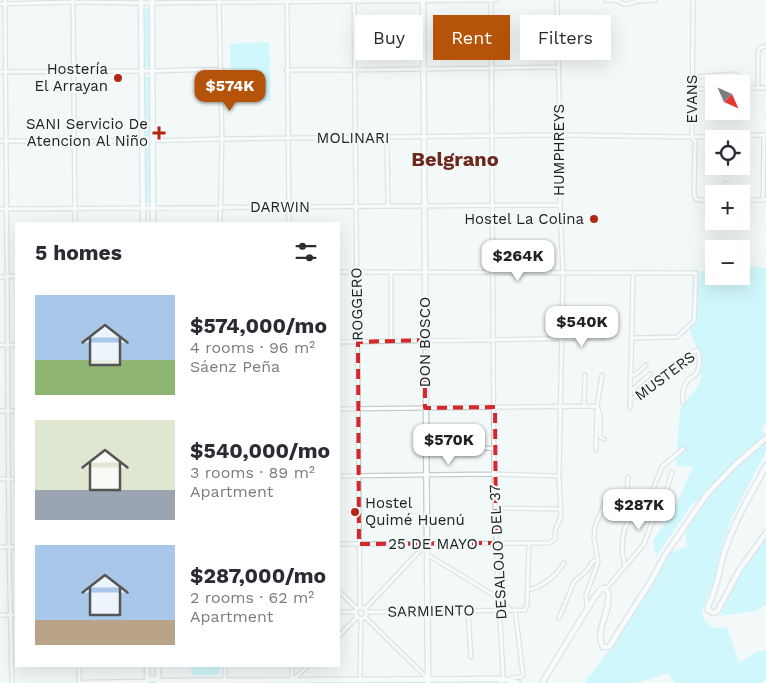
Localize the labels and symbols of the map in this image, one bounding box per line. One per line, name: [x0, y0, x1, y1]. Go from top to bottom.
place label: Hostería El Arrayan: [35, 60, 109, 95]
pin: $574K: [195, 70, 265, 112]
marker: Hostería El Arrayan: [112, 72, 124, 84]
street label: EVANS: [683, 75, 701, 123]
north arrow: [705, 75, 750, 120]
street label: HUMPHREYS: [550, 104, 568, 196]
place label: SANI Servicio De Atencion Al Niño: [26, 115, 148, 150]
marker: SANI Servicio De Atencion Al Niño: [152, 126, 166, 140]
street label: MOLINARI: [317, 129, 389, 147]
district label: Belgrano: [411, 147, 499, 171]
street label: DARWIN: [250, 198, 310, 216]
place label: Hostel La Colina: [464, 210, 585, 228]
marker: Hostel La Colina: [588, 213, 600, 225]
pin: $264K: [483, 240, 553, 282]
street label: ROGGERO: [347, 267, 367, 341]
street label: DON BOSCO: [416, 297, 434, 387]
pin: $540K: [547, 306, 617, 348]
street label: MUSTERS: [631, 347, 699, 405]
pin: $570K: [414, 424, 484, 466]
street label: DESALOJO DEL 37: [485, 484, 511, 620]
pin: $287K: [604, 488, 674, 531]
place label: Hostel Quimé Huenú: [365, 494, 465, 529]
marker: Hostel Quimé Huenú: [349, 506, 361, 518]
street label: 25 DE MAYO: [388, 535, 478, 553]
street label: SARMIENTO: [387, 601, 475, 621]

